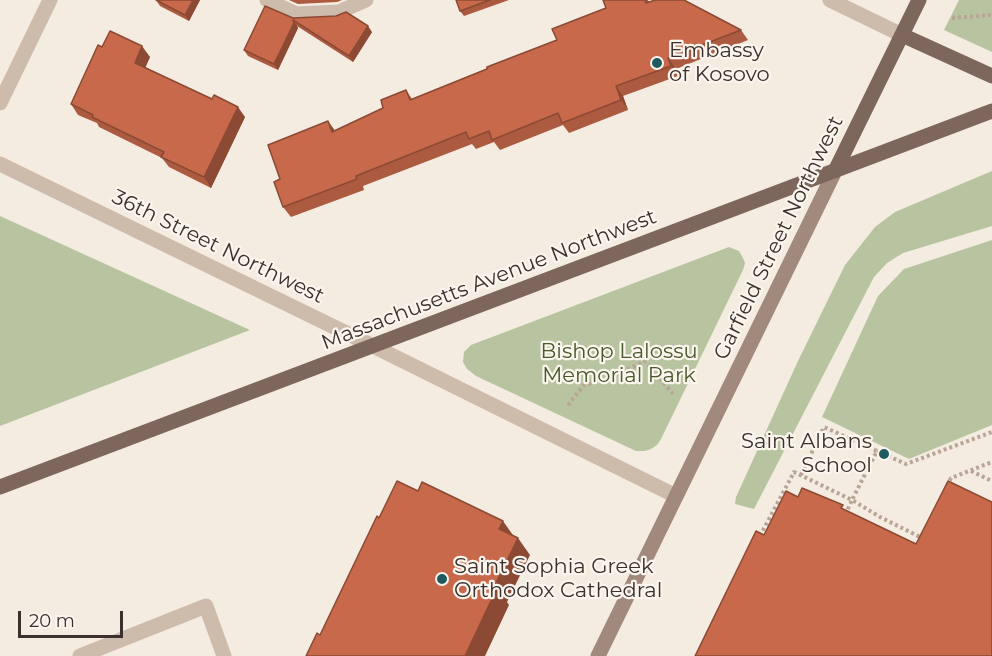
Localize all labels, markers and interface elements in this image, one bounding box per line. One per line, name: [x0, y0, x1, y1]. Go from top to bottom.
place label: Embassy of Kosovo: [669, 38, 770, 88]
marker: Embassy of Kosovo: [650, 56, 664, 70]
street label: Garfield Street Northwest: [709, 112, 849, 364]
street label: 36th Street Northwest: [108, 185, 328, 309]
street label: Massachusetts Avenue Northwest: [318, 204, 660, 356]
park label: Bishop Lalossu Memorial Park: [540, 339, 698, 389]
place label: Saint Albans School: [741, 429, 872, 479]
marker: Saint Albans School: [877, 447, 891, 461]
place label: Saint Sophia Greek Orthodox Cathedral: [454, 554, 662, 604]
marker: Saint Sophia Greek Orthodox Cathedral: [435, 572, 449, 586]
scale bar: [21, 599, 126, 637]
text: 20 m: [29, 610, 75, 632]

